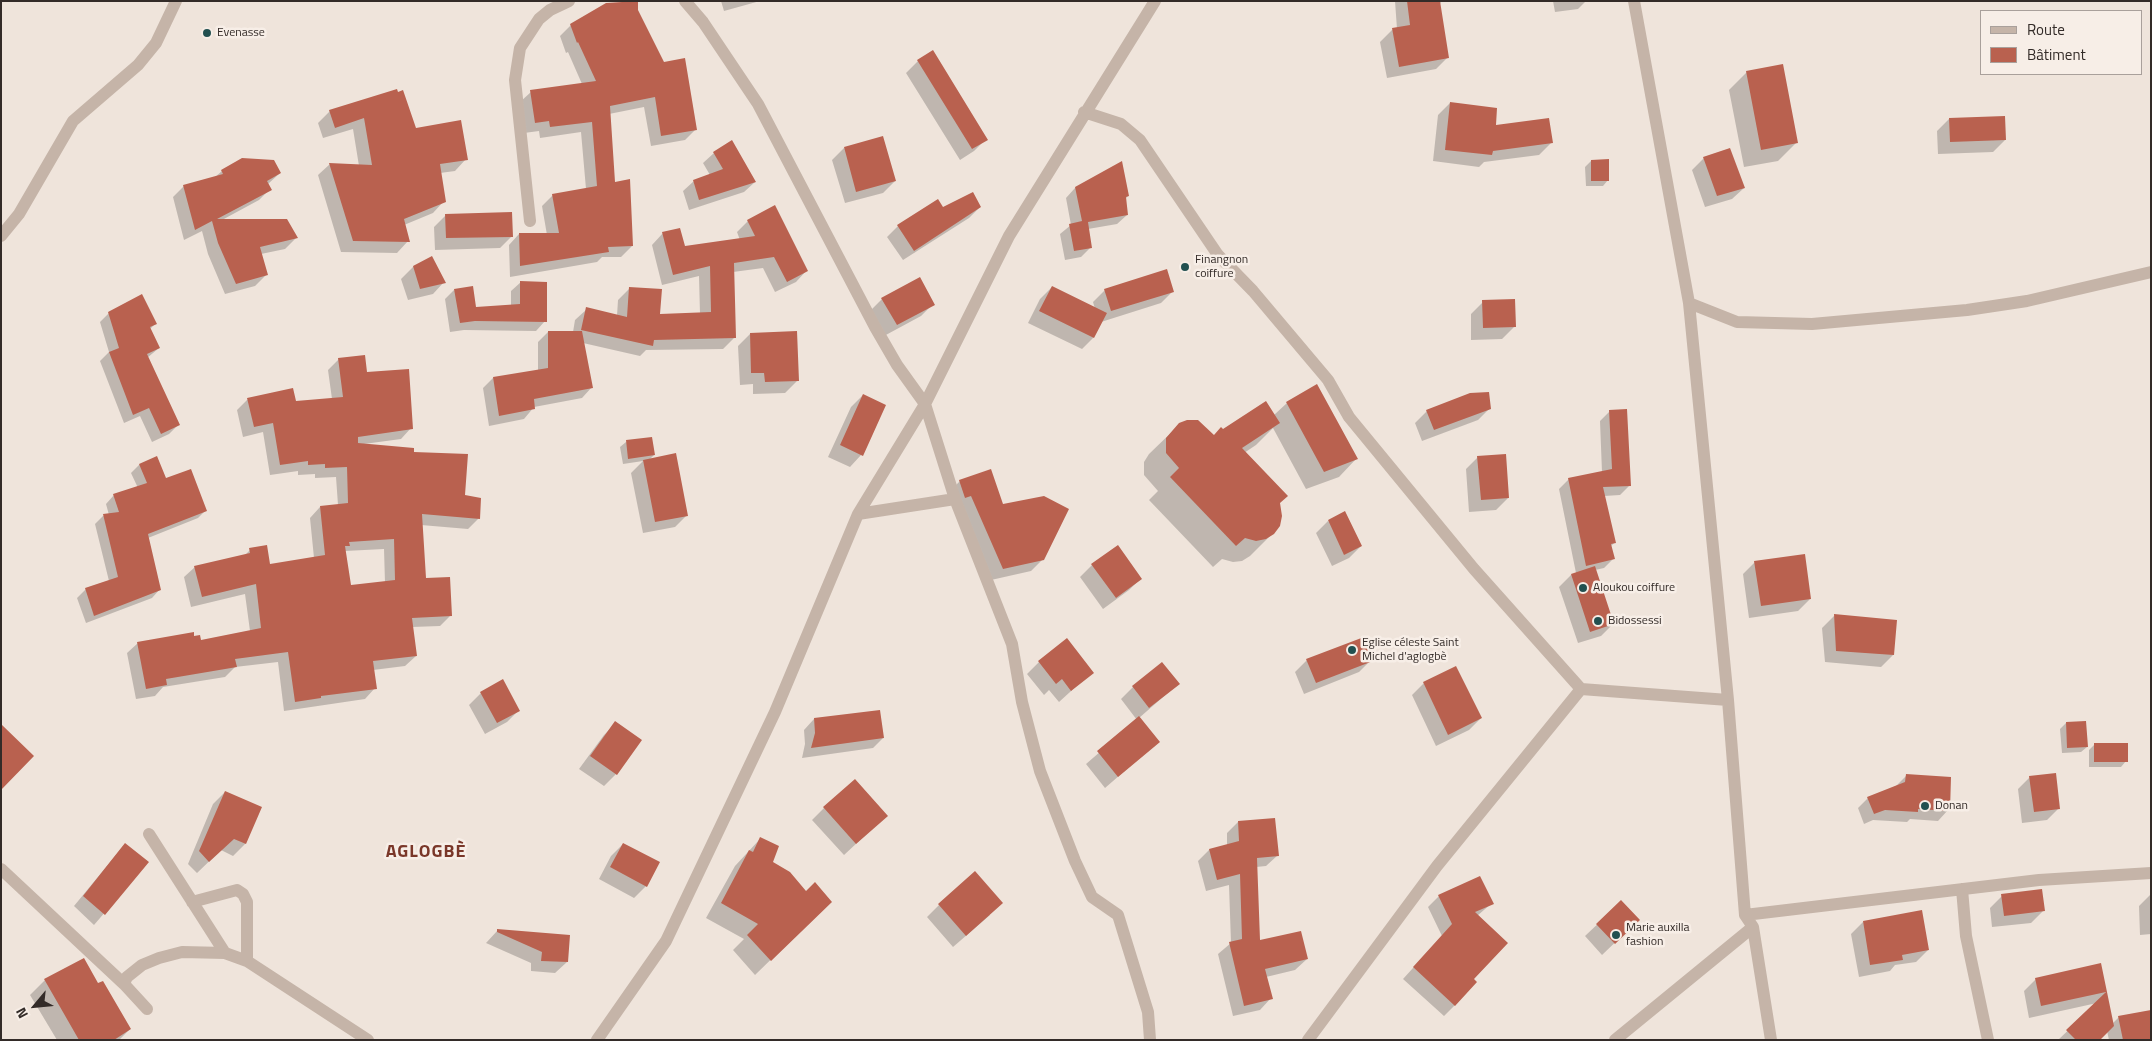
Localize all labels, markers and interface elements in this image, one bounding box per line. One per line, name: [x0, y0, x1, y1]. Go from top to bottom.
legend: [1980, 10, 2142, 75]
text: Route: [2027, 18, 2065, 41]
place label: Evenasse: [217, 26, 265, 40]
marker: Evenasse: [201, 27, 213, 39]
text: Bâtiment: [2027, 43, 2086, 66]
place label: Finangnon coiffure: [1195, 253, 1248, 281]
marker: Finangnon coiffure: [1179, 261, 1191, 273]
place label: Aloukou coiffure: [1593, 581, 1675, 595]
marker: Aloukou coiffure: [1577, 582, 1589, 594]
place label: Bidossessi: [1608, 614, 1662, 628]
marker: Bidossessi: [1592, 615, 1604, 627]
place label: Eglise céleste Saint Michel d'aglogbè: [1362, 636, 1459, 664]
marker: Eglise céleste Saint Michel d'aglogbè: [1346, 644, 1358, 656]
place label: Donan: [1935, 799, 1968, 813]
marker: Donan: [1919, 800, 1931, 812]
district label: AGLOGBÈ: [385, 842, 467, 864]
place label: Marie auxilla fashion: [1626, 921, 1690, 949]
marker: Marie auxilla fashion: [1610, 929, 1622, 941]
north arrow: [10, 981, 60, 1031]
text: N: [10, 1004, 33, 1022]

